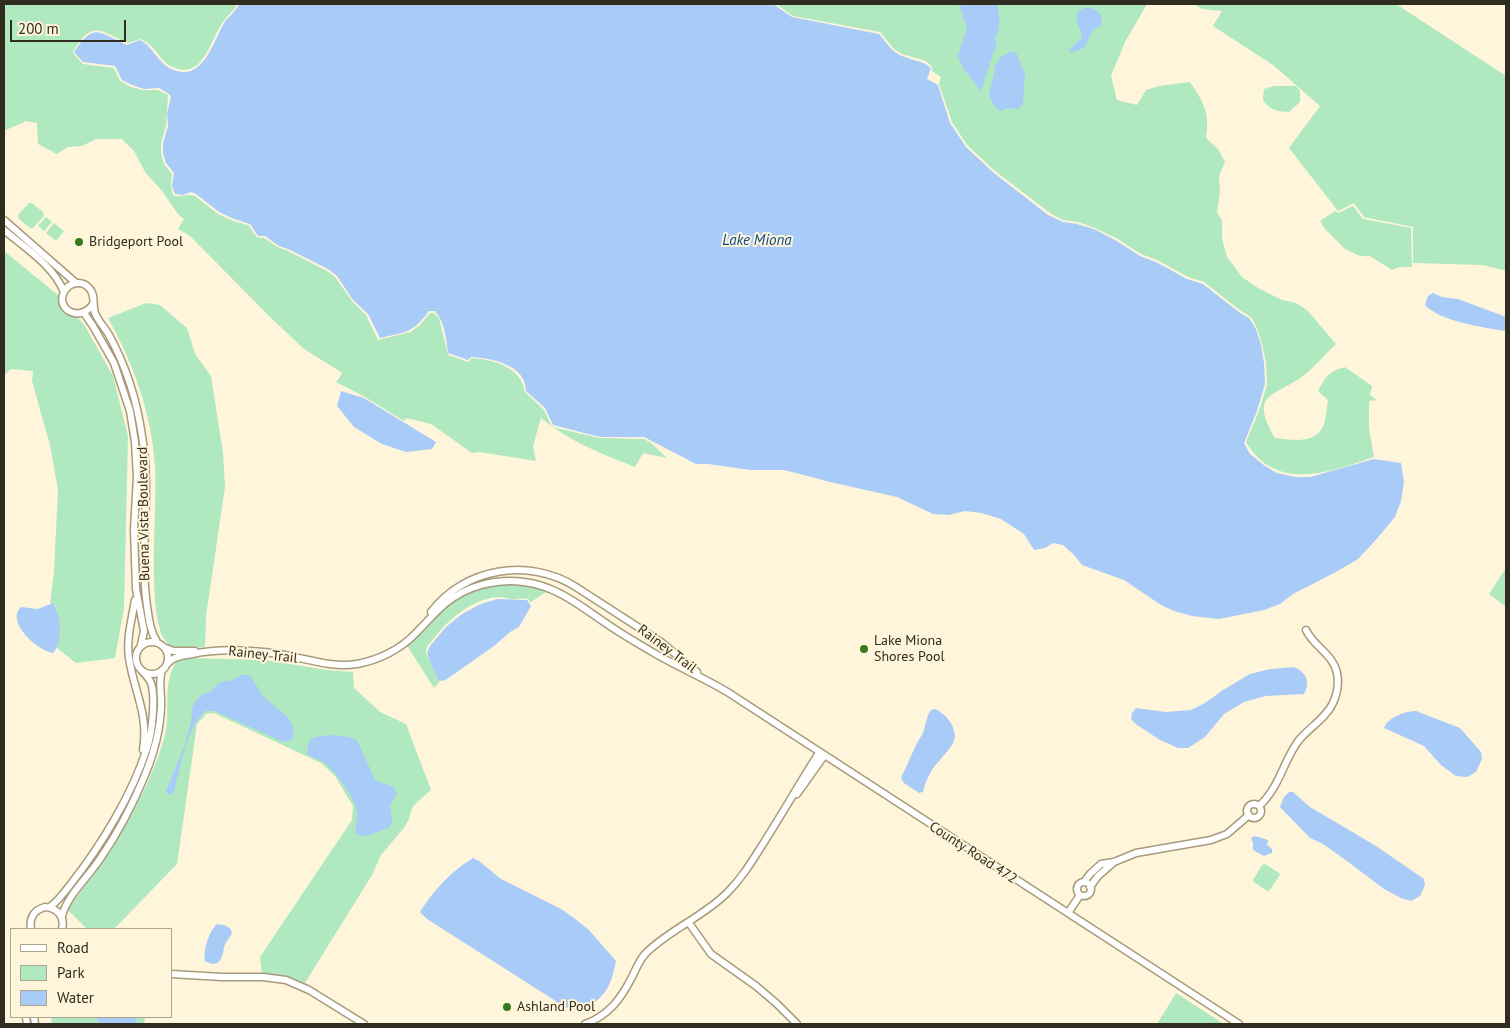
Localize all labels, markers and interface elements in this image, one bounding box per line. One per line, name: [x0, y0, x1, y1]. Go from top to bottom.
scale bar: [12, 10, 129, 42]
text: 200 m: [18, 19, 59, 38]
water label: Lake Miona: [722, 232, 792, 250]
place label: Bridgeport Pool: [89, 234, 183, 250]
marker: Bridgeport Pool: [73, 236, 85, 248]
street label: Buena Vista Boulevard: [134, 447, 154, 581]
street label: Rainey Trail: [634, 621, 700, 677]
place label: Lake Miona Shores Pool: [874, 633, 945, 666]
street label: Rainey Trail: [228, 643, 298, 667]
marker: Lake Miona Shores Pool: [858, 643, 870, 655]
street label: County Road 472: [926, 818, 1020, 888]
legend: [10, 928, 172, 1018]
text: Road: [57, 938, 89, 957]
text: Park: [57, 963, 85, 982]
text: Water: [57, 988, 94, 1007]
place label: Ashland Pool: [517, 999, 595, 1015]
marker: Ashland Pool: [501, 1001, 513, 1013]

